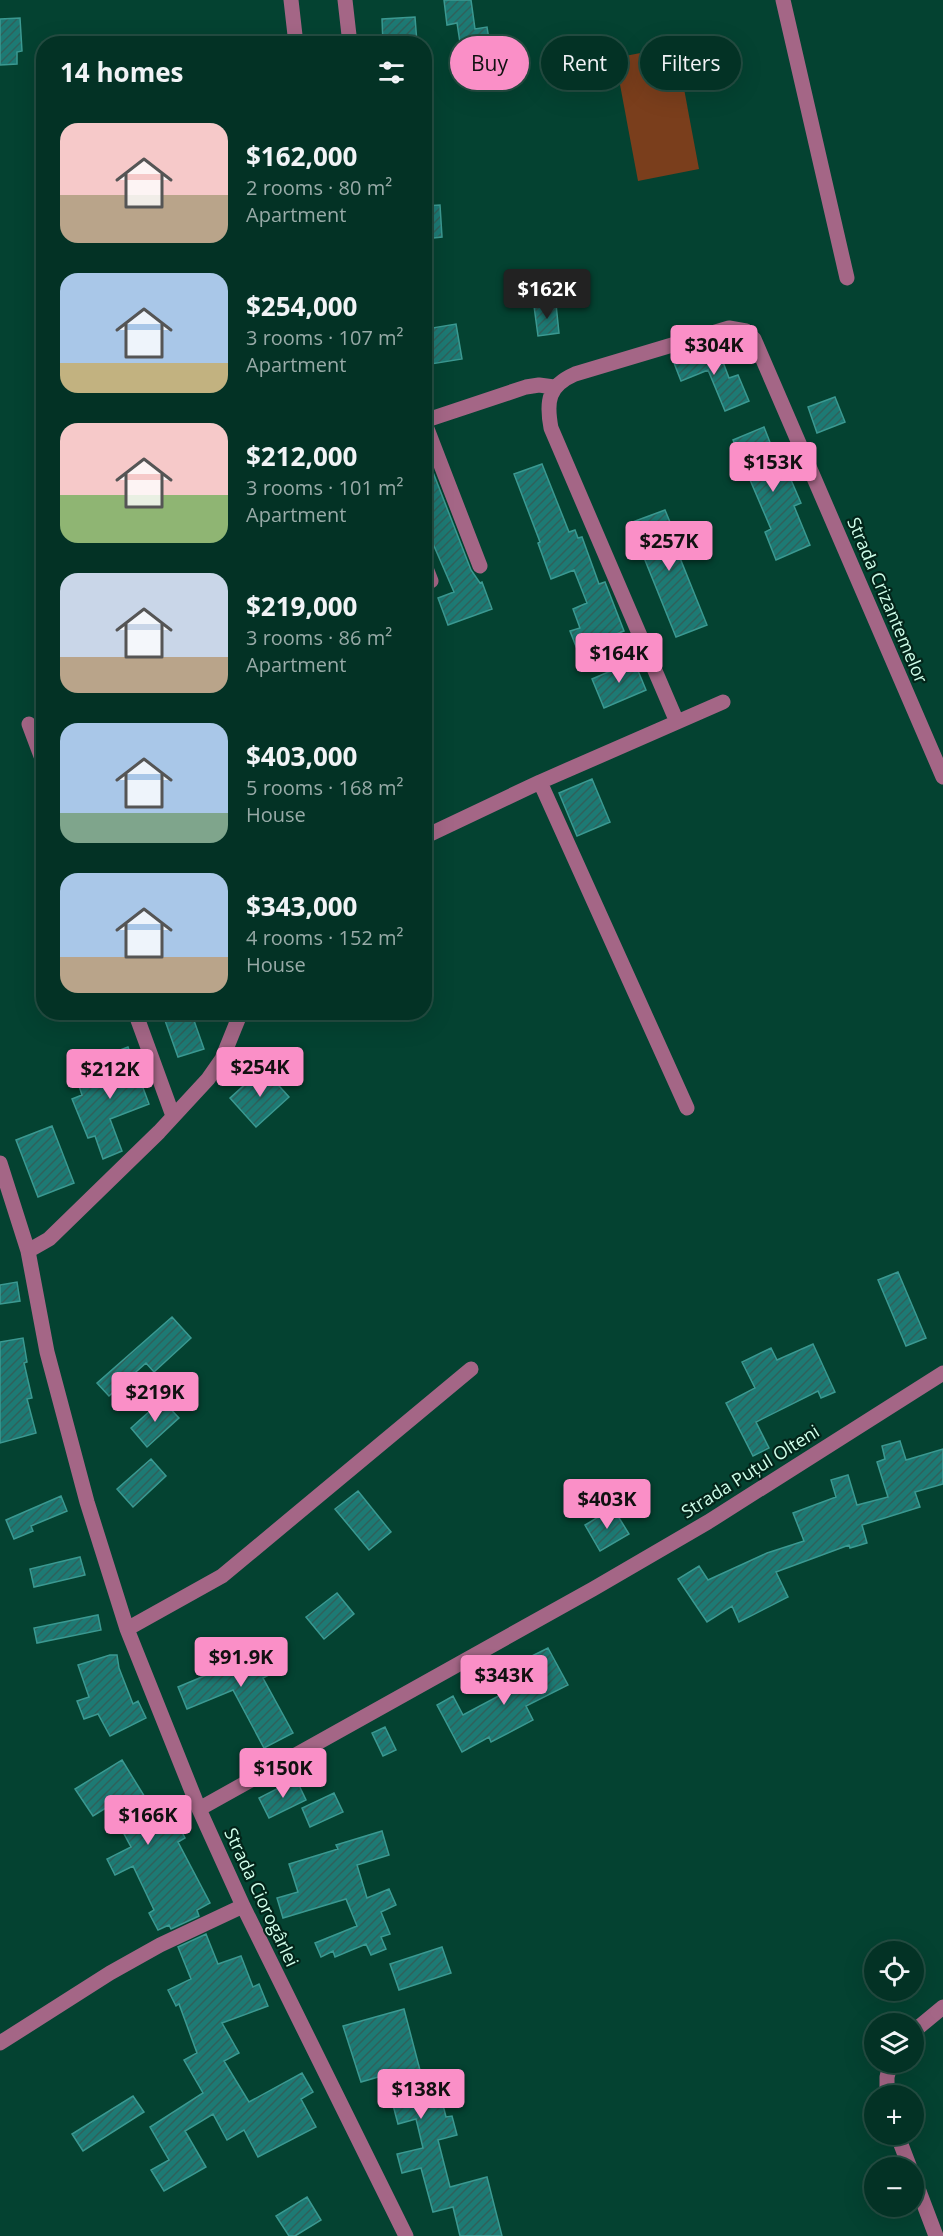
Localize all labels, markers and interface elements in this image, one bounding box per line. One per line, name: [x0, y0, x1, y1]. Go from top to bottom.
chip: Buy: [450, 36, 529, 90]
chip: Rent: [541, 36, 628, 90]
chip: Filters: [640, 36, 741, 90]
text: 14 homes: [60, 54, 184, 90]
icon: filters: [375, 56, 408, 89]
text: $162,000: [246, 138, 357, 174]
icon: home: [108, 147, 180, 219]
text: 2 rooms · 80 m²: [246, 174, 392, 201]
text: Apartment: [246, 201, 346, 228]
pin: $162K: [505, 269, 589, 320]
text: $162K: [517, 275, 577, 302]
text: $254,000: [246, 288, 357, 324]
icon: home: [108, 297, 180, 369]
text: 3 rooms · 107 m²: [246, 324, 404, 351]
pin: $304K: [672, 325, 756, 376]
text: $304K: [684, 331, 744, 358]
text: Apartment: [246, 351, 346, 378]
text: $212,000: [246, 438, 357, 474]
pin: $153K: [731, 442, 815, 493]
icon: home: [108, 447, 180, 519]
text: $153K: [743, 448, 803, 475]
text: 3 rooms · 101 m²: [246, 474, 404, 501]
text: Apartment: [246, 501, 346, 528]
street label: Strada Crizantemelor: [842, 513, 934, 687]
pin: $257K: [627, 521, 711, 572]
text: $257K: [639, 527, 699, 554]
text: $219,000: [246, 588, 357, 624]
icon: home: [108, 597, 180, 669]
text: 3 rooms · 86 m²: [246, 624, 392, 651]
pin: $164K: [577, 633, 661, 684]
text: $164K: [589, 639, 649, 666]
text: Apartment: [246, 651, 346, 678]
text: $403,000: [246, 738, 357, 774]
icon: home: [108, 747, 180, 819]
text: 5 rooms · 168 m²: [246, 774, 404, 801]
text: House: [246, 801, 306, 828]
text: $343,000: [246, 888, 357, 924]
icon: home: [108, 897, 180, 969]
text: 4 rooms · 152 m²: [246, 924, 404, 951]
text: House: [246, 951, 306, 978]
pin: $254K: [218, 1047, 302, 1098]
pin: $212K: [68, 1049, 152, 1100]
text: $254K: [230, 1053, 290, 1080]
text: $212K: [80, 1055, 140, 1082]
pin: $219K: [113, 1372, 197, 1423]
text: $219K: [125, 1378, 185, 1405]
street label: Strada Puțul Olteni: [676, 1419, 824, 1523]
pin: $403K: [565, 1479, 649, 1530]
text: $403K: [577, 1485, 637, 1512]
pin: $91.9K: [192, 1637, 290, 1688]
text: $91.9K: [209, 1643, 273, 1670]
pin: $343K: [462, 1655, 546, 1706]
text: $343K: [474, 1661, 534, 1688]
pin: $150K: [241, 1748, 325, 1799]
text: $150K: [253, 1754, 313, 1781]
pin: $166K: [106, 1795, 190, 1846]
text: $166K: [118, 1801, 178, 1828]
street label: Strada Ciorogârlei: [219, 1824, 305, 1970]
map controls: [864, 1941, 924, 2217]
button: locate: [864, 1941, 924, 2001]
button: layers: [864, 2013, 924, 2073]
pin: $138K: [379, 2069, 463, 2120]
text: $138K: [391, 2075, 451, 2102]
button: +: [864, 2085, 924, 2145]
button: −: [864, 2157, 924, 2217]

